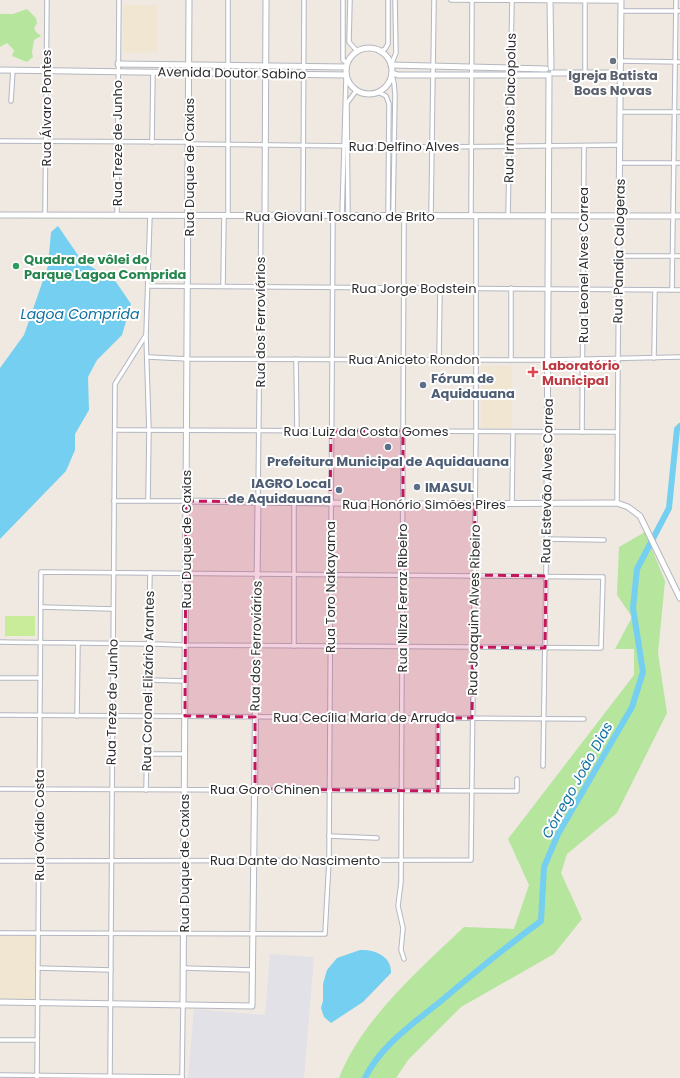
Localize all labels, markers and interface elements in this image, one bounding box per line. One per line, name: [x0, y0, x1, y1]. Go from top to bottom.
street label: Rua Irmãos Diacopolus: [499, 33, 521, 183]
street label: Rua Álvaro Pontes: [37, 49, 56, 166]
marker: Igreja Batista Boas Novas: [608, 56, 618, 66]
street label: Avenida Doutor Sabino: [157, 62, 307, 84]
place label: Igreja Batista Boas Novas: [568, 66, 658, 100]
street label: Rua Treze de Junho: [108, 80, 127, 206]
street label: Rua Duque de Caxias: [180, 97, 199, 236]
street label: Rua Delfino Alves: [349, 137, 460, 156]
street label: Rua Pandia Calogeras: [608, 178, 630, 324]
street label: Rua Leonel Alves Correa: [574, 187, 593, 343]
street label: Rua Giovani Toscano de Brito: [245, 207, 435, 226]
place label: Quadra de vôlei do Parque Lagoa Comprida: [24, 250, 187, 284]
street label: Rua dos Ferroviários: [251, 256, 270, 387]
marker: Quadra de vôlei do Parque Lagoa Comprida: [11, 261, 21, 271]
street label: Rua Jorge Bodstein: [351, 279, 477, 298]
water label: Lagoa Comprida: [21, 304, 140, 324]
street label: Rua Aniceto Rondon: [348, 350, 480, 369]
place label: Laboratório Municipal: [542, 356, 620, 390]
marker: Laboratório Municipal: [527, 366, 539, 378]
place label: Fórum de Aquidauana: [431, 369, 515, 403]
marker: Fórum de Aquidauana: [418, 380, 428, 390]
street label: Rua Estevão Alves Correa: [536, 398, 558, 564]
street label: Rua Luiz da Costa Gomes: [284, 422, 449, 441]
marker: Prefeitura Municipal de Aquidauana: [383, 442, 393, 452]
place label: Prefeitura Municipal de Aquidauana: [267, 452, 509, 471]
street label: Rua Duque de Caxias: [177, 469, 196, 608]
place label: IAGRO Local de Aquidauana: [228, 474, 331, 508]
place label: IMASUL: [425, 478, 474, 497]
marker: IMASUL: [412, 482, 422, 492]
marker: IAGRO Local de Aquidauana: [334, 485, 344, 495]
street label: Rua Honório Simões Pires: [342, 495, 506, 514]
street label: Rua Toro Nakayama: [321, 521, 340, 653]
street label: Rua Nilza Ferraz Ribeiro: [393, 524, 412, 673]
street label: Rua Joaquim Alves Ribeiro: [463, 524, 485, 696]
street label: Rua dos Ferroviários: [245, 580, 267, 712]
street label: Rua Coronel Elizário Arantes: [137, 590, 159, 772]
street label: Rua Treze de Junho: [101, 639, 123, 765]
street label: Rua Cecília Maria de Arruda: [273, 708, 455, 727]
water label: Córrego João Dias: [537, 718, 617, 842]
street label: Rua Ovídio Costa: [30, 769, 49, 881]
street label: Rua Goro Chinen: [210, 780, 320, 799]
street label: Rua Duque de Caxias: [175, 793, 194, 932]
street label: Rua Dante do Nascimento: [210, 851, 380, 870]

